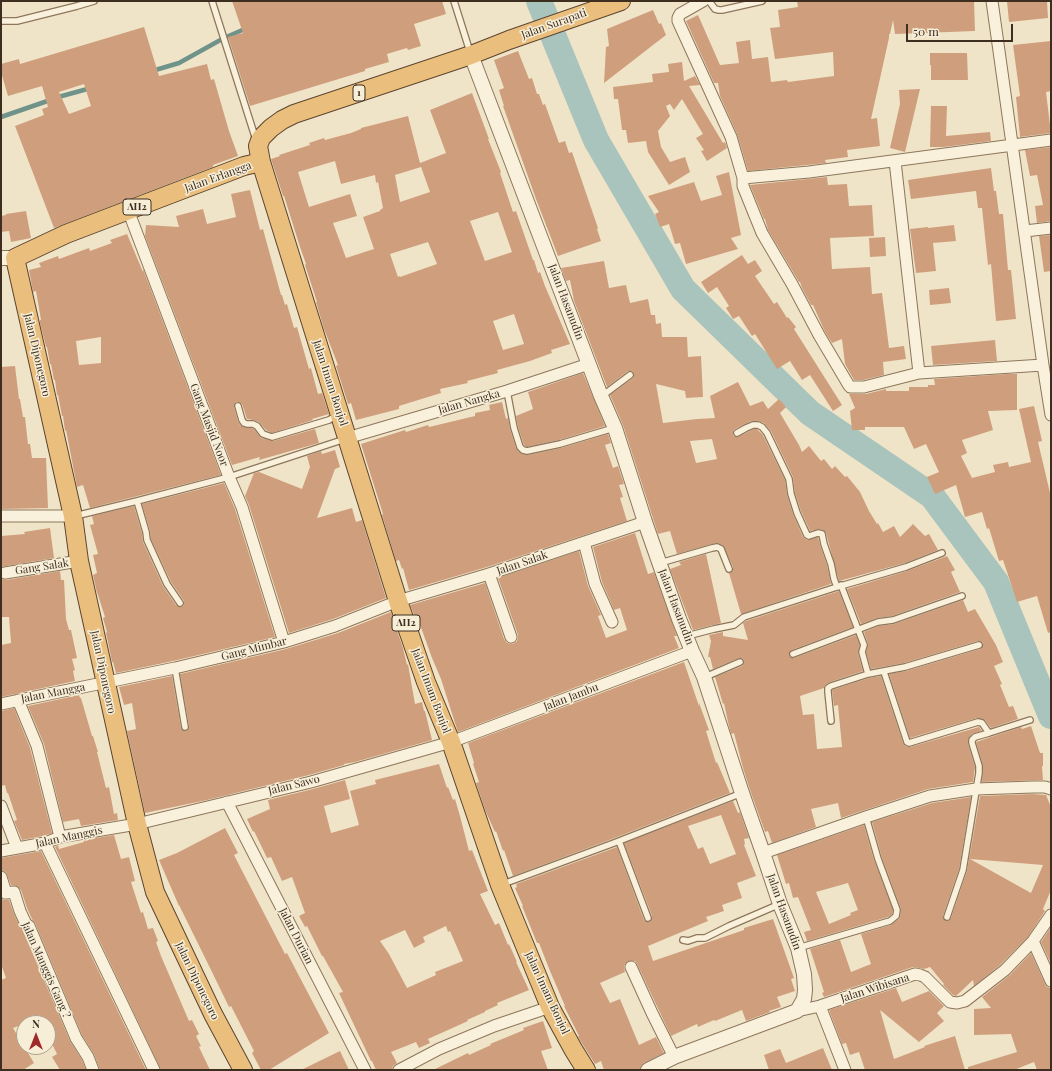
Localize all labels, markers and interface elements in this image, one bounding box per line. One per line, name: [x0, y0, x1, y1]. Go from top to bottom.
street label: Jalan Surapati: [520, 6, 588, 42]
scale bar: [908, 16, 1015, 42]
text: 50 m: [913, 23, 939, 39]
road number: 1: [353, 85, 365, 101]
street label: Jalan Erlangga: [183, 159, 253, 195]
road number: AH2: [123, 199, 151, 215]
street label: Jalan Hasanudin: [545, 262, 587, 342]
street label: Jalan Diponegoro: [21, 312, 53, 398]
street label: Jalan Imam Bonjol: [310, 338, 350, 428]
street label: Gang Masjid Noor: [187, 382, 231, 468]
street label: Jalan Nangka: [437, 387, 501, 417]
street label: Jalan Salak: [495, 548, 549, 578]
street label: Gang Salak: [14, 556, 70, 578]
street label: Jalan Hasanudin: [655, 567, 697, 647]
road number: AH2: [392, 615, 420, 631]
street label: Jalan Diponegoro: [88, 629, 118, 715]
street label: Gang Mimbar: [220, 634, 288, 664]
street label: Jalan Imam Bonjol: [409, 647, 453, 735]
street label: Jalan Mangga: [20, 680, 86, 706]
street label: Jalan Jambu: [542, 680, 600, 714]
street label: Jalan Sawo: [267, 772, 321, 798]
street label: Jalan Manggis: [34, 823, 104, 851]
street label: Jalan Hasanudin: [764, 872, 804, 952]
street label: Jalan Durian: [276, 906, 316, 966]
street label: Jalan Manggis Gang ?: [19, 920, 73, 1020]
street label: Jalan Diponegoro: [172, 940, 222, 1022]
street label: Jalan Imam Bonjol: [522, 950, 572, 1036]
street label: Jalan Wibisana: [839, 971, 911, 1005]
north arrow: [16, 1015, 56, 1055]
text: N: [32, 1016, 40, 1031]

